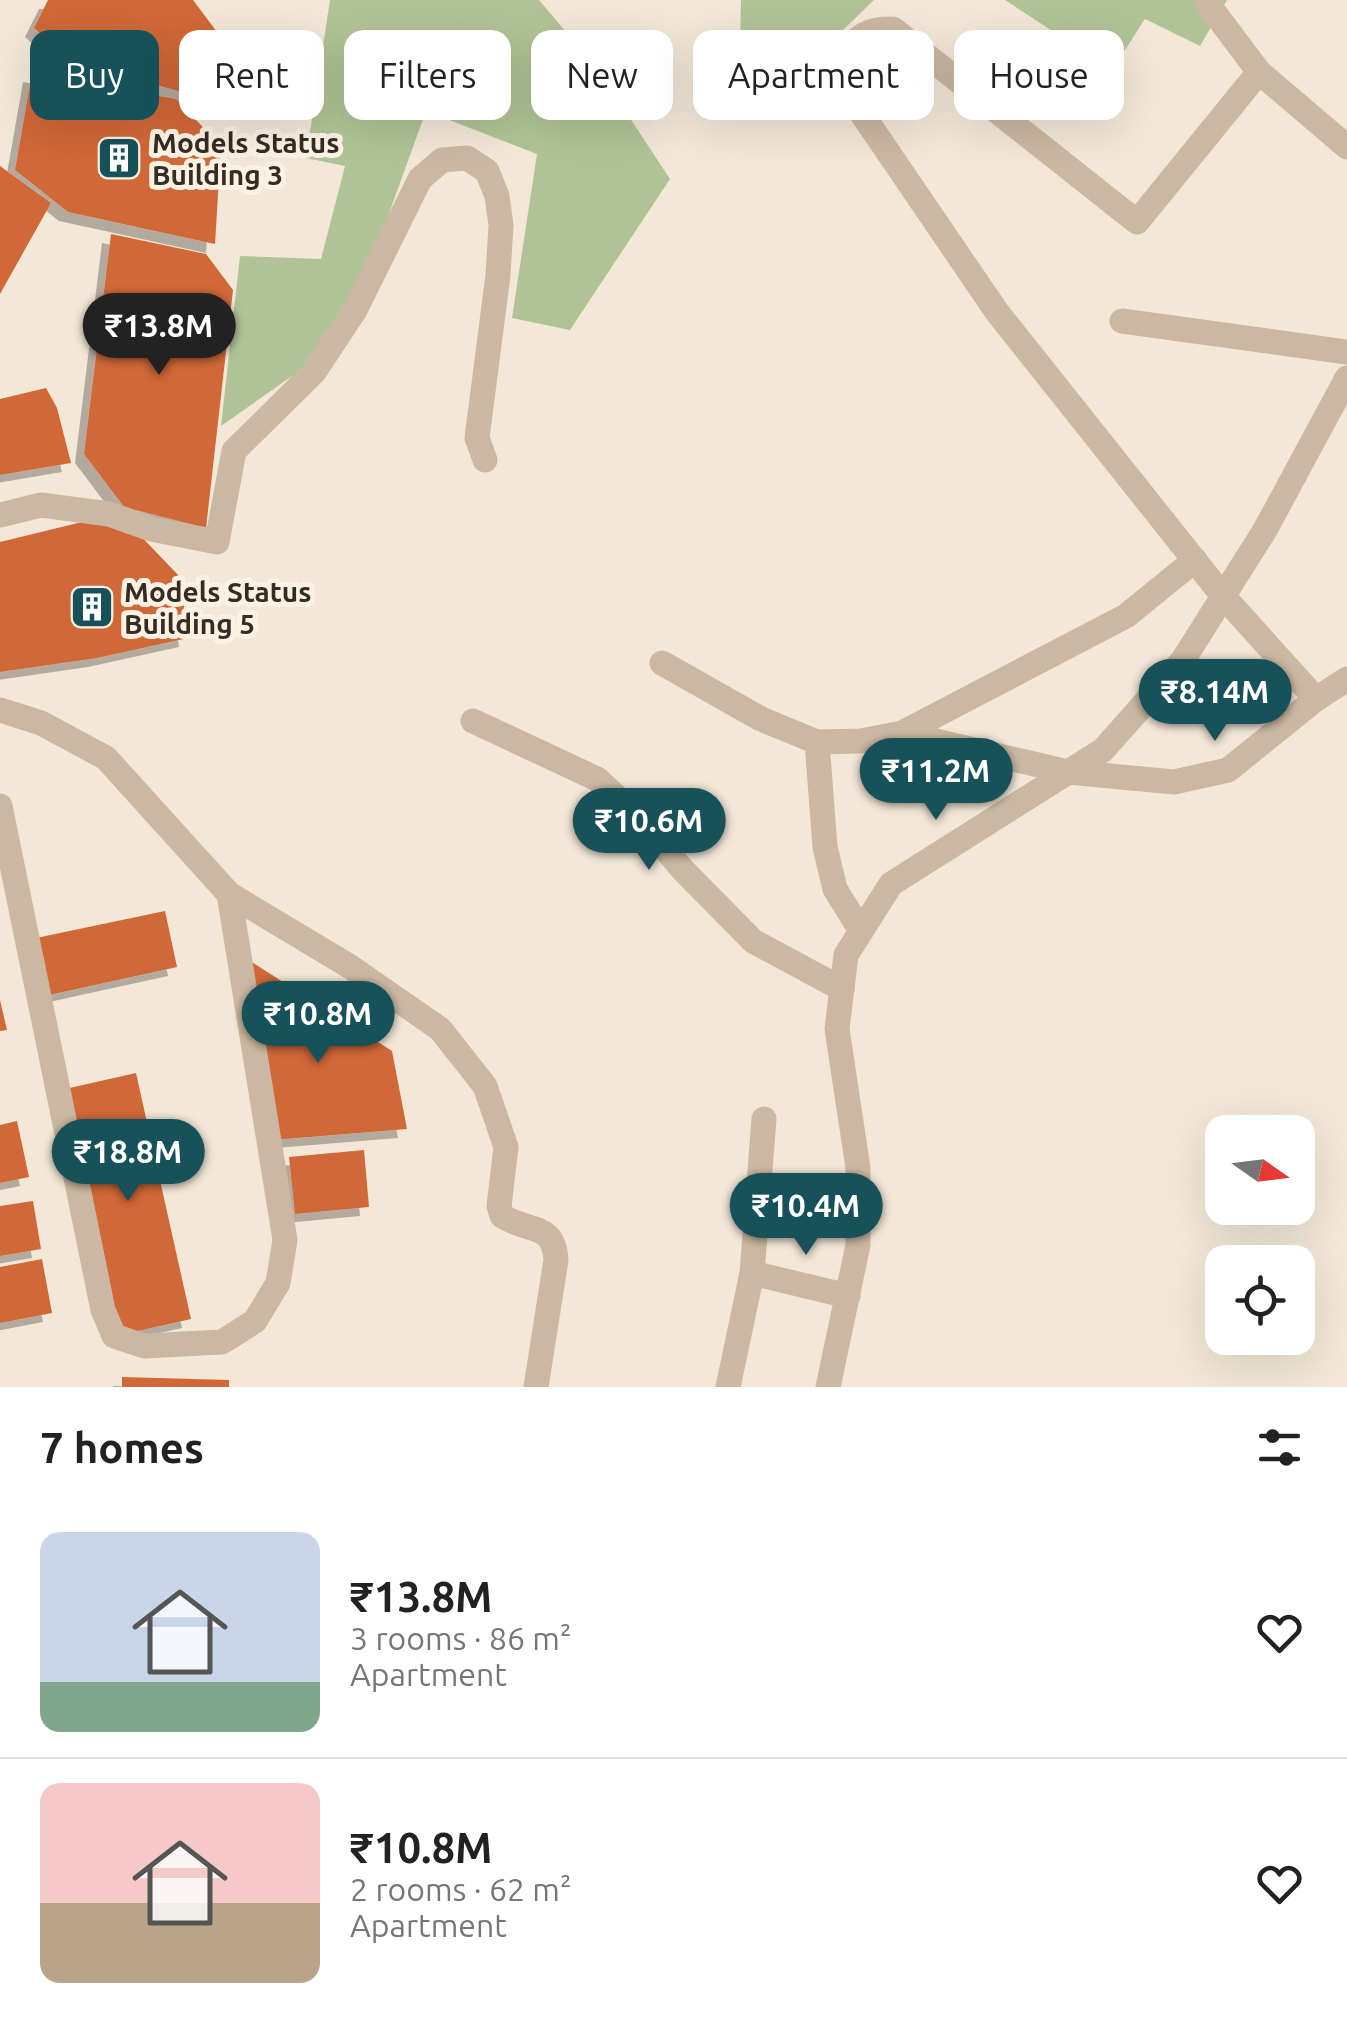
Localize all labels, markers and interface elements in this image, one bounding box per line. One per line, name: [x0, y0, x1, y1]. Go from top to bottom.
chip: Buy: [30, 30, 159, 120]
chip: Rent: [179, 30, 324, 120]
chip: Filters: [344, 30, 511, 120]
chip: New: [531, 30, 673, 120]
chip: Apartment: [693, 30, 934, 120]
chip: House: [954, 30, 1124, 120]
place label: Models Status Building 3: [152, 127, 339, 190]
building icon: Models Status Building 3: [96, 135, 142, 181]
pin: ₹13.8M: [78, 293, 240, 378]
text: ₹13.8M: [105, 307, 213, 343]
place label: Models Status Building 5: [124, 576, 311, 639]
building icon: Models Status Building 5: [69, 584, 115, 630]
pin: ₹8.14M: [1134, 659, 1296, 744]
text: ₹8.14M: [1161, 673, 1269, 709]
pin: ₹11.2M: [855, 738, 1017, 823]
text: ₹11.2M: [882, 752, 990, 788]
pin: ₹10.6M: [568, 788, 730, 873]
text: ₹10.6M: [595, 802, 703, 838]
pin: ₹10.8M: [237, 981, 399, 1066]
text: ₹10.8M: [264, 995, 372, 1031]
north arrow: [1205, 1115, 1315, 1225]
map controls: [1205, 1115, 1315, 1355]
pin: ₹18.8M: [47, 1119, 209, 1204]
text: ₹18.8M: [74, 1133, 182, 1169]
pin: ₹10.4M: [725, 1173, 887, 1258]
text: ₹10.4M: [752, 1187, 860, 1223]
button: locate: [1205, 1245, 1315, 1355]
icon: filters: [1252, 1420, 1307, 1475]
text: 7 homes: [40, 1424, 204, 1471]
icon: home: [120, 1572, 240, 1692]
text: ₹13.8M: [350, 1573, 492, 1620]
icon: heart: [1252, 1605, 1307, 1660]
text: 3 rooms · 86 m²: [350, 1620, 571, 1656]
text: Apartment: [350, 1656, 507, 1692]
icon: home: [120, 1823, 240, 1943]
text: ₹10.8M: [350, 1824, 492, 1871]
icon: heart: [1252, 1856, 1307, 1911]
text: 2 rooms · 62 m²: [350, 1871, 571, 1907]
text: Apartment: [350, 1907, 507, 1943]

